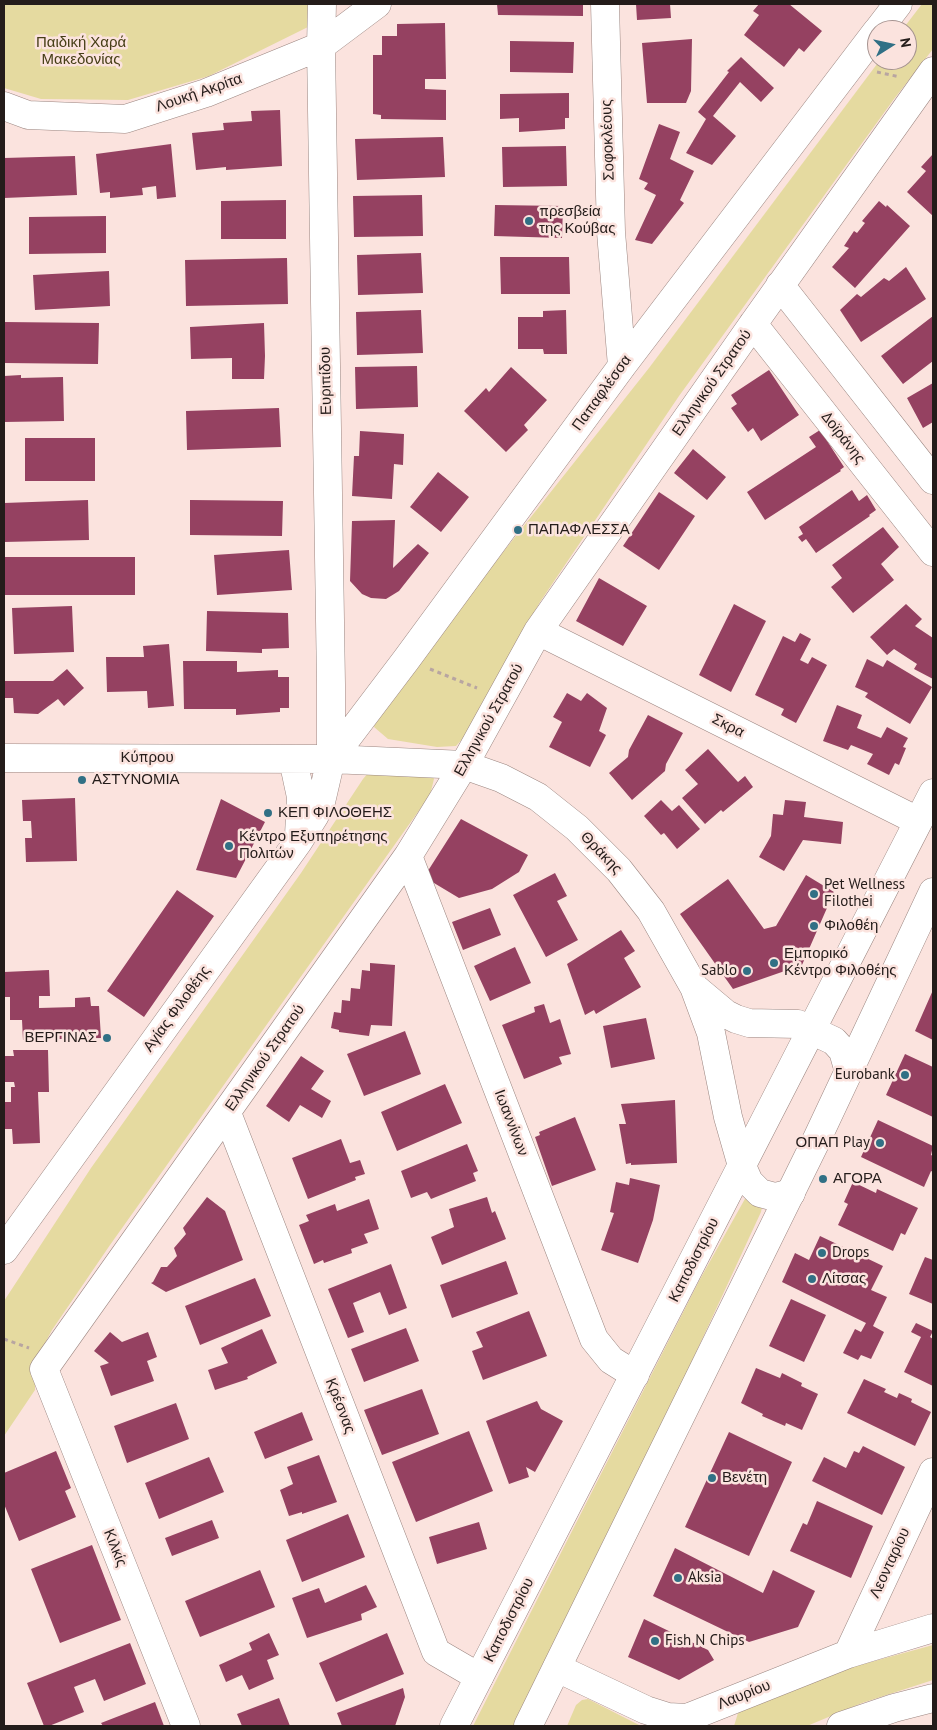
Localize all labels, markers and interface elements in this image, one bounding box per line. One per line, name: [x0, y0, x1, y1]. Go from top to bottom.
north arrow: [867, 20, 917, 70]
park label: Παιδική Χαρά Μακεδονίας: [36, 34, 126, 69]
text: N: [896, 36, 915, 49]
street label: Λουκή Ακρίτα: [153, 70, 245, 116]
street label: Σοφοκλέους: [598, 99, 618, 181]
place label: πρεσβεία της Κούβας: [539, 203, 615, 238]
marker: πρεσβεία της Κούβας: [523, 215, 535, 227]
street label: Ελληνικού Στρατού: [668, 326, 756, 440]
street label: Ευριπίδου: [316, 347, 336, 415]
street label: Παπαφλέσσα: [569, 352, 635, 434]
street label: Δοϊράνης: [817, 409, 869, 467]
place label: ΠΑΠΑΦΛΕΣΣΑ: [528, 521, 630, 539]
marker: ΠΑΠΑΦΛΕΣΣΑ: [512, 524, 524, 536]
street label: Ελληνικού Στρατού: [451, 661, 527, 779]
street label: Σκρα: [709, 710, 747, 742]
street label: Κύπρου: [120, 749, 174, 767]
place label: ΑΣΤΥΝΟΜΙΑ: [92, 771, 180, 789]
marker: ΑΣΤΥΝΟΜΙΑ: [76, 774, 88, 786]
place label: ΚΕΠ ΦΙΛΟΘΕΗΣ: [278, 804, 392, 822]
marker: ΚΕΠ ΦΙΛΟΘΕΗΣ: [262, 807, 274, 819]
place label: Κέντρο Εξυπηρέτησης Πολιτών: [239, 828, 388, 863]
street label: Θράκης: [576, 828, 626, 878]
marker: Κέντρο Εξυπηρέτησης Πολιτών: [223, 840, 235, 852]
place label: Pet Wellness Filothei: [824, 876, 905, 911]
marker: Pet Wellness Filothei: [808, 888, 820, 900]
place label: Φιλοθέη: [824, 917, 878, 935]
marker: Φιλοθέη: [808, 920, 820, 932]
place label: Εμπορικό Κέντρο Φιλοθέης: [784, 945, 897, 980]
marker: Εμπορικό Κέντρο Φιλοθέης: [768, 957, 780, 969]
street label: Αγίας Φιλοθέης: [140, 962, 214, 1056]
place label: Sablo: [701, 962, 737, 980]
marker: Sablo: [741, 965, 753, 977]
street label: Ελληνικού Στρατού: [221, 1001, 309, 1115]
place label: ΒΕΡΓΙΝΑΣ: [24, 1029, 97, 1047]
marker: ΒΕΡΓΙΝΑΣ: [101, 1032, 113, 1044]
place label: Eurobank: [835, 1066, 895, 1084]
marker: Eurobank: [899, 1069, 911, 1081]
street label: Ιωαννίνων: [490, 1087, 532, 1159]
place label: ΟΠΑΠ Play: [795, 1134, 870, 1152]
marker: ΟΠΑΠ Play: [874, 1137, 886, 1149]
place label: ΑΓΟΡΑ: [833, 1170, 882, 1188]
marker: ΑΓΟΡΑ: [817, 1173, 829, 1185]
street label: Καποδιστρίου: [665, 1215, 723, 1305]
place label: Drops: [832, 1244, 869, 1262]
marker: Drops: [816, 1247, 828, 1259]
place label: Λίτσας: [822, 1270, 866, 1288]
marker: Λίτσας: [806, 1273, 818, 1285]
street label: Κρέσνας: [321, 1376, 359, 1436]
place label: Βενέτη: [722, 1469, 767, 1487]
marker: Βενέτη: [706, 1472, 718, 1484]
street label: Λεονταρίου: [866, 1525, 914, 1601]
street label: Κιλκίς: [99, 1527, 131, 1569]
place label: Aksia: [688, 1569, 722, 1587]
marker: Aksia: [672, 1572, 684, 1584]
street label: Καποδιστρίου: [480, 1575, 538, 1665]
place label: Fish N Chips: [665, 1632, 745, 1650]
marker: Fish N Chips: [649, 1635, 661, 1647]
street label: Λαυρίου: [715, 1676, 773, 1714]

